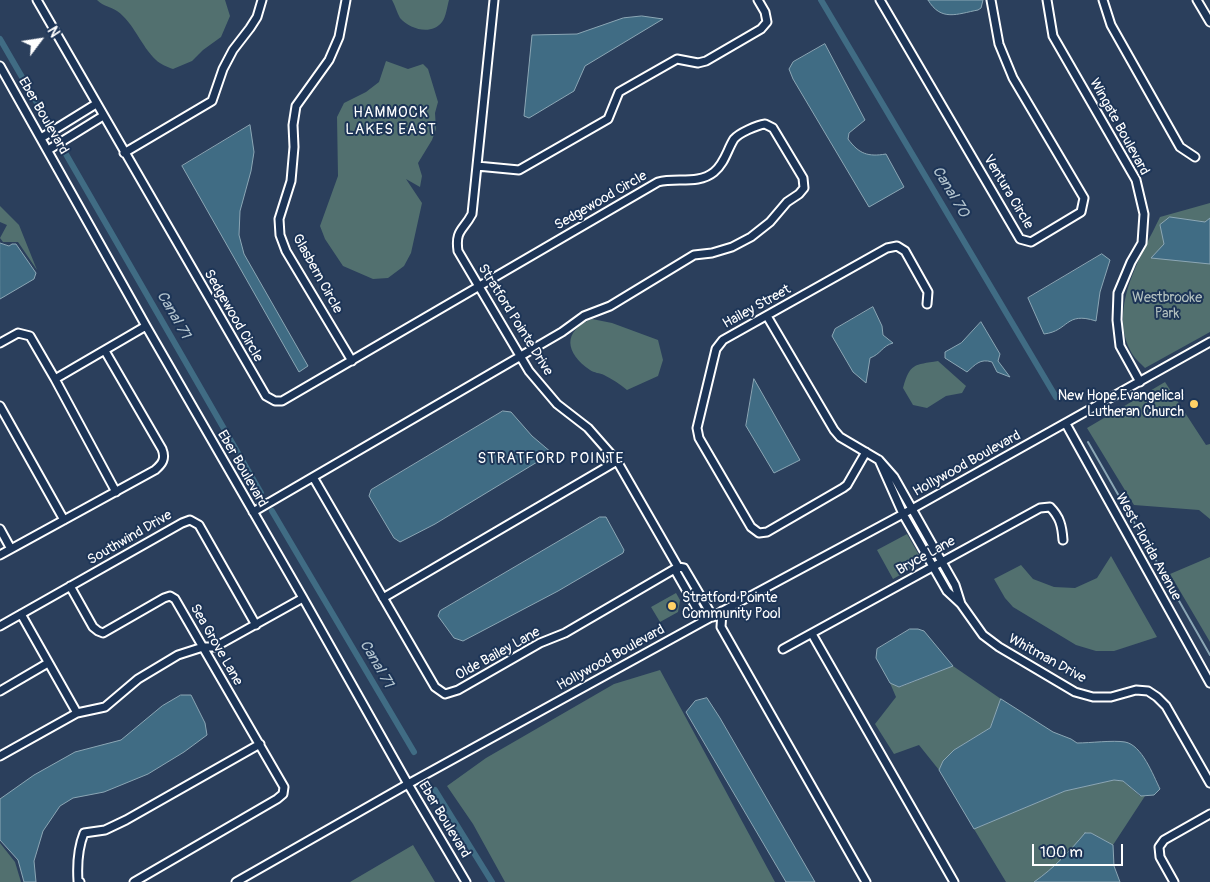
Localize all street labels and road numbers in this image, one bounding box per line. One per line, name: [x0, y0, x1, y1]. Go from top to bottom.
street label: Eber Boulevard: [14, 74, 72, 158]
street label: Wingate Boulevard: [1085, 76, 1153, 178]
street label: Ventura Circle: [979, 152, 1037, 232]
street label: Sedgewood Circle: [552, 168, 650, 234]
street label: Glasbern Circle: [288, 231, 346, 317]
street label: Stratford Pointe Drive: [474, 261, 556, 379]
street label: Sedgewood Circle: [200, 267, 266, 365]
street label: Hailey Street: [720, 281, 794, 333]
street label: Eber Boulevard: [213, 427, 271, 511]
street label: Hollywood Boulevard: [910, 427, 1024, 501]
street label: West Florida Avenue: [1112, 490, 1184, 604]
street label: Southwind Drive: [85, 507, 175, 569]
street label: Bryce Lane: [894, 533, 958, 579]
street label: Sea Grove Lane: [186, 601, 246, 689]
street label: Hollywood Boulevard: [554, 621, 668, 695]
street label: Olde Bailey Lane: [453, 624, 543, 684]
street label: Whitman Drive: [1005, 631, 1089, 687]
street label: Eber Boulevard: [415, 779, 473, 861]

